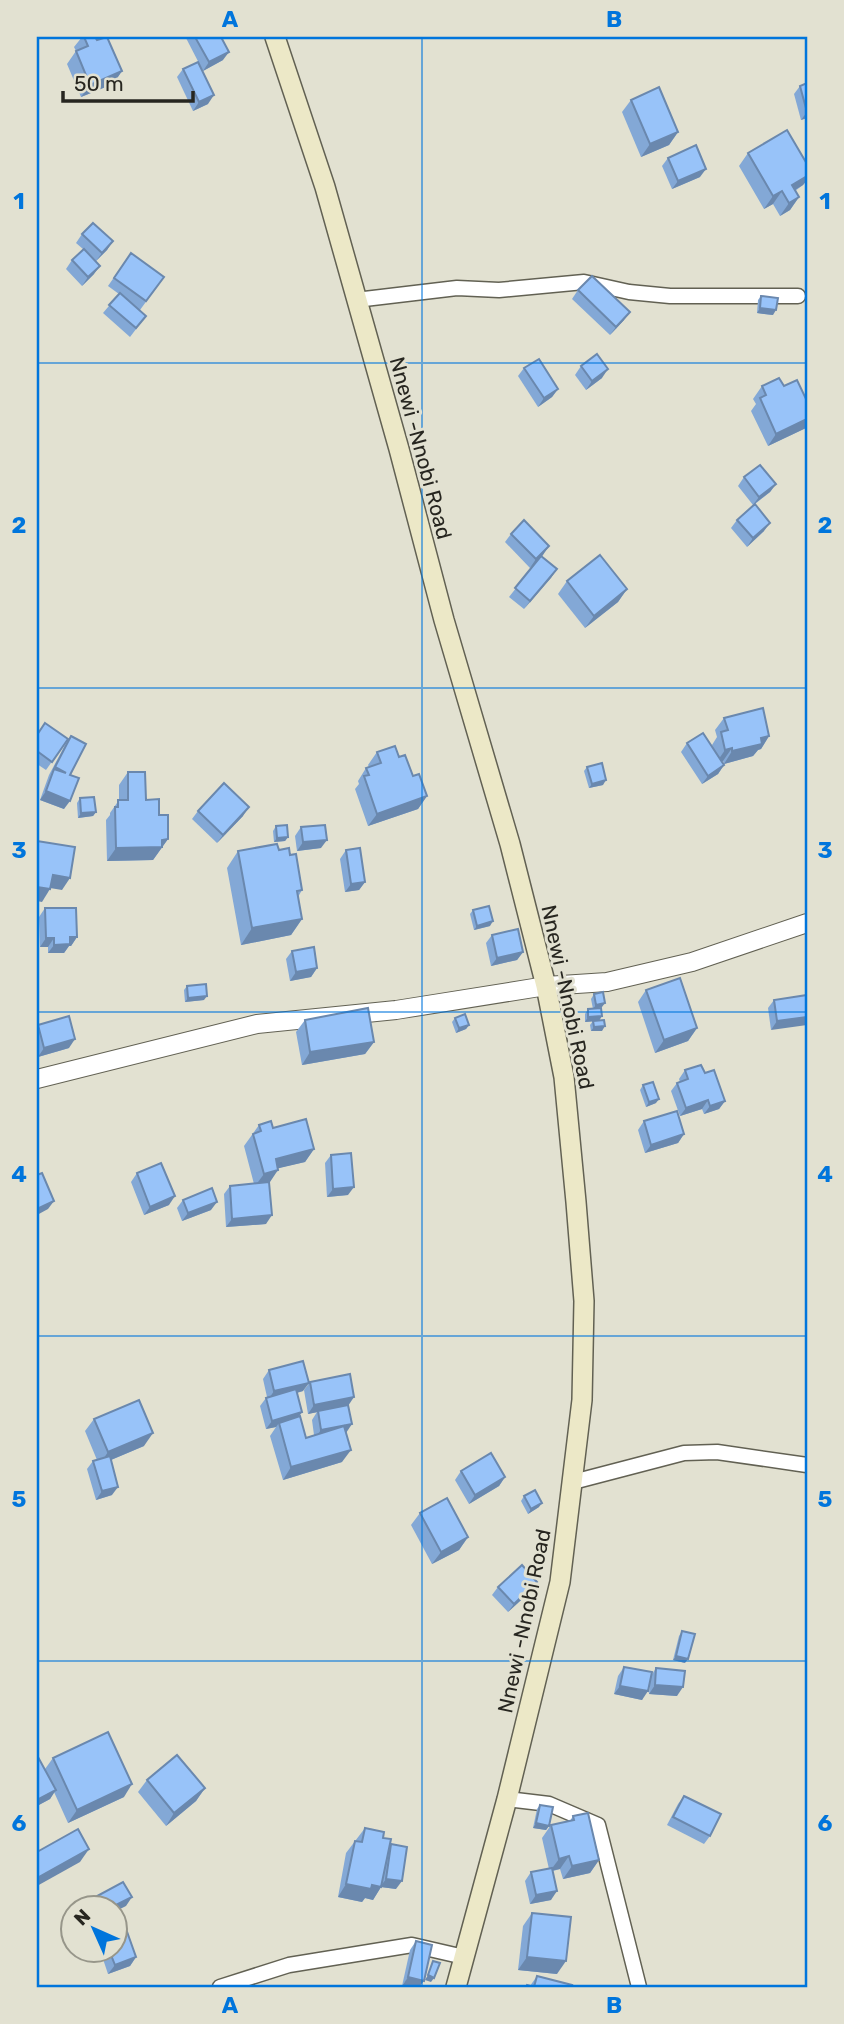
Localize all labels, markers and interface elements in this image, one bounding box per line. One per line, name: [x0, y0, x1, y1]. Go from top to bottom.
text: A: [222, 5, 239, 33]
text: B: [606, 5, 622, 33]
scale bar: [63, 60, 192, 104]
text: 50 m: [74, 71, 124, 96]
text: 1: [13, 187, 25, 215]
text: 1: [819, 187, 831, 215]
street label: Nnewi -Nnobi Road: [385, 354, 457, 542]
text: 2: [12, 511, 26, 539]
text: 2: [818, 511, 832, 539]
text: 3: [11, 836, 27, 864]
text: 3: [817, 836, 833, 864]
street label: Nnewi -Nnobi Road: [536, 903, 600, 1091]
text: 4: [11, 1160, 27, 1188]
text: 4: [817, 1160, 833, 1188]
text: 5: [12, 1485, 27, 1513]
text: 5: [818, 1485, 833, 1513]
street label: Nnewi -Nnobi Road: [492, 1527, 556, 1715]
text: 6: [12, 1809, 27, 1837]
text: 6: [818, 1809, 833, 1837]
north arrow: [60, 1895, 130, 1965]
text: N: [69, 1904, 95, 1930]
text: A: [222, 1991, 239, 2019]
text: B: [606, 1991, 622, 2019]

